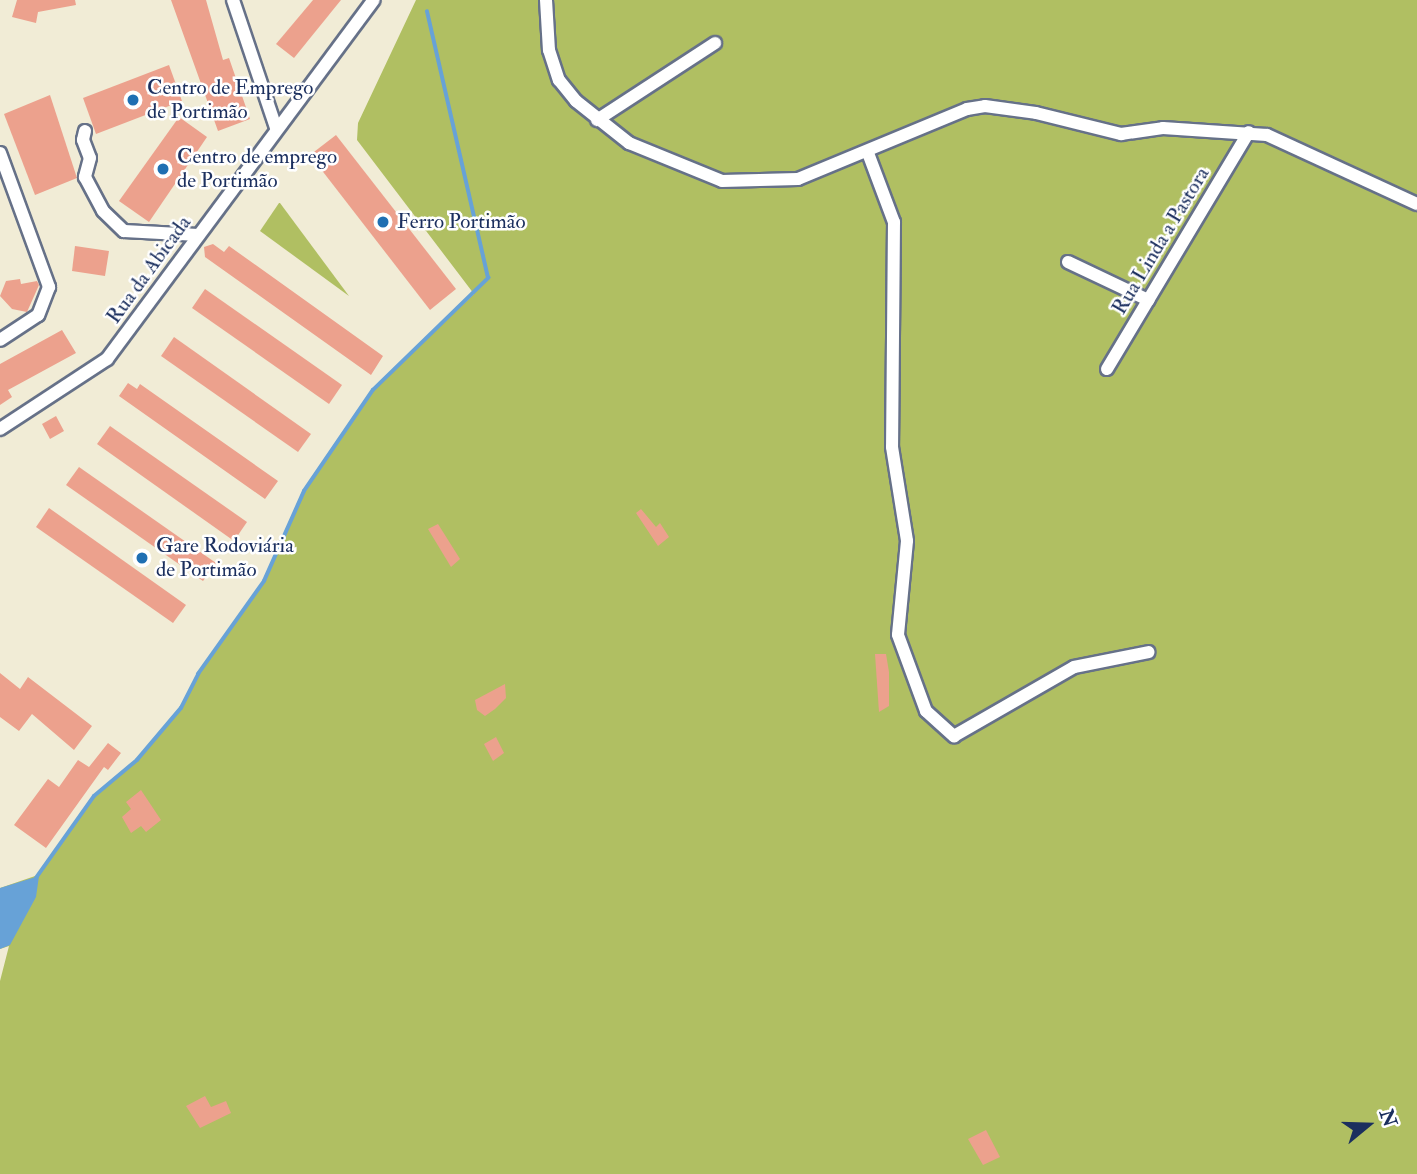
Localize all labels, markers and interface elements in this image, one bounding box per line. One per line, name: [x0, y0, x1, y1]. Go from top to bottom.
place label: Centro de Emprego de Portimão: [147, 75, 313, 125]
marker: Centro de Emprego de Portimão: [125, 92, 141, 108]
place label: Centro de emprego de Portimão: [177, 144, 337, 194]
marker: Centro de emprego de Portimão: [155, 161, 171, 177]
street label: Rua Linda a Pastora: [1107, 163, 1215, 319]
place label: Ferro Portimão: [397, 209, 526, 235]
street label: Rua da Abicada: [101, 211, 197, 329]
marker: Ferro Portimão: [375, 214, 391, 230]
place label: Gare Rodoviária de Portimão: [156, 533, 294, 583]
marker: Gare Rodoviária de Portimão: [134, 550, 150, 566]
north arrow: [1333, 1090, 1403, 1160]
text: N: [1374, 1106, 1402, 1130]

